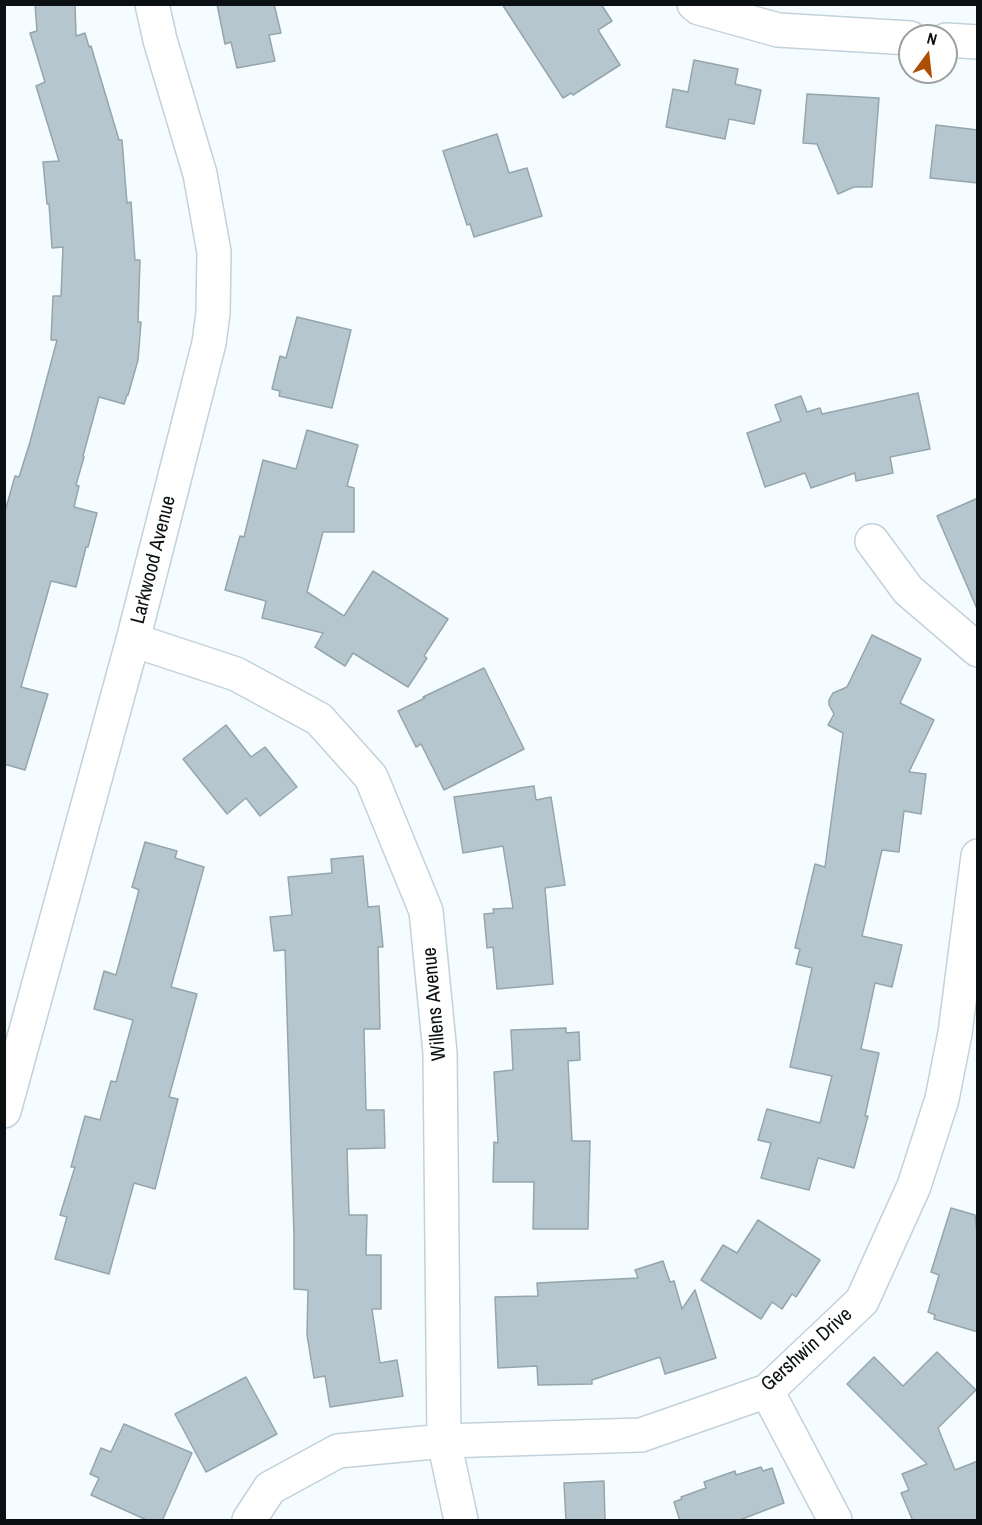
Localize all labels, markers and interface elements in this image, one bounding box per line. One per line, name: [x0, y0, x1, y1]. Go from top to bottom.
north arrow: [898, 24, 958, 84]
text: N: [925, 27, 940, 50]
street label: Larkwood Avenue: [127, 494, 181, 626]
street label: Willens Avenue: [418, 946, 452, 1062]
street label: Gershwin Drive: [757, 1303, 857, 1397]

